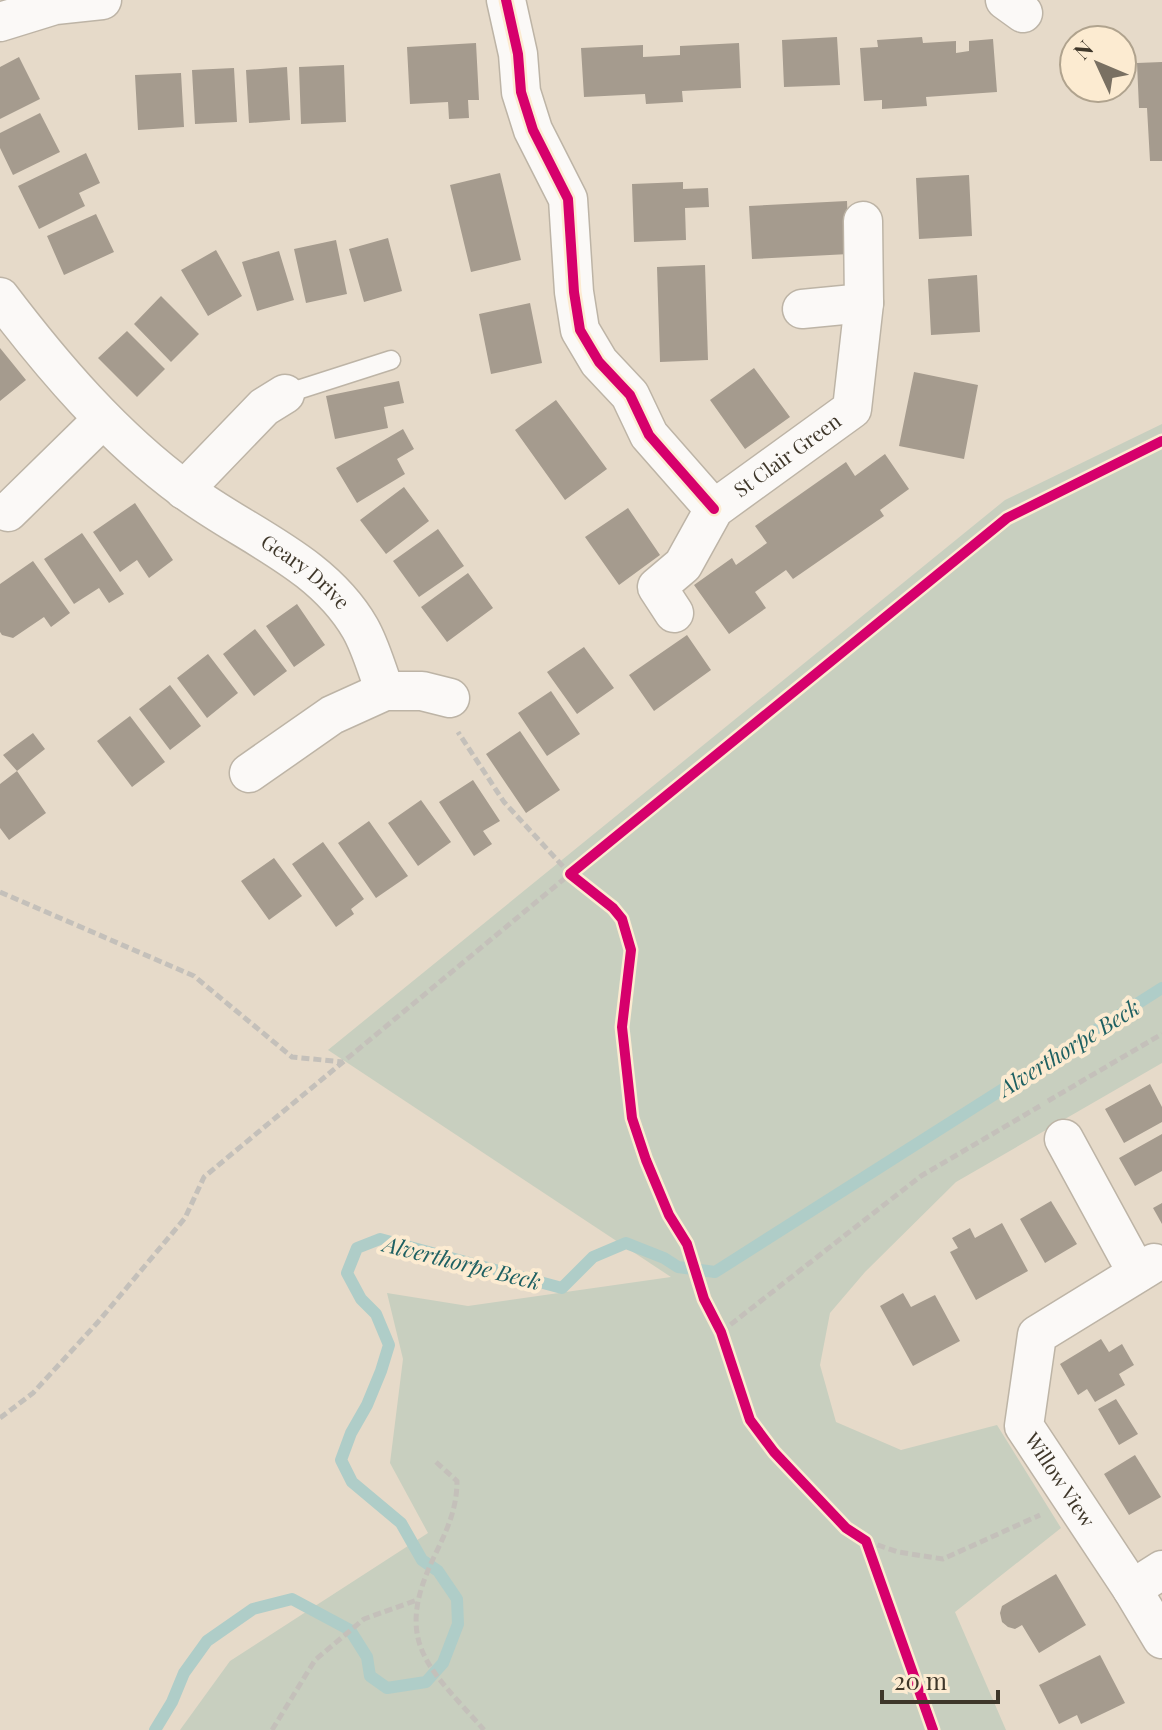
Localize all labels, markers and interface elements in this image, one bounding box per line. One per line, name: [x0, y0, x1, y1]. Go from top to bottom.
north arrow: [1058, 24, 1138, 104]
text: N: [1067, 33, 1099, 66]
street label: St Clair Green: [728, 407, 846, 502]
street label: Geary Drive: [257, 527, 357, 614]
water label: Alverthorpe Beck: [991, 992, 1145, 1104]
water label: Alverthorpe Beck: [379, 1228, 544, 1296]
street label: Willow View: [1019, 1426, 1102, 1532]
scale bar: [882, 1654, 998, 1704]
text: 20 m: [894, 1664, 947, 1696]

